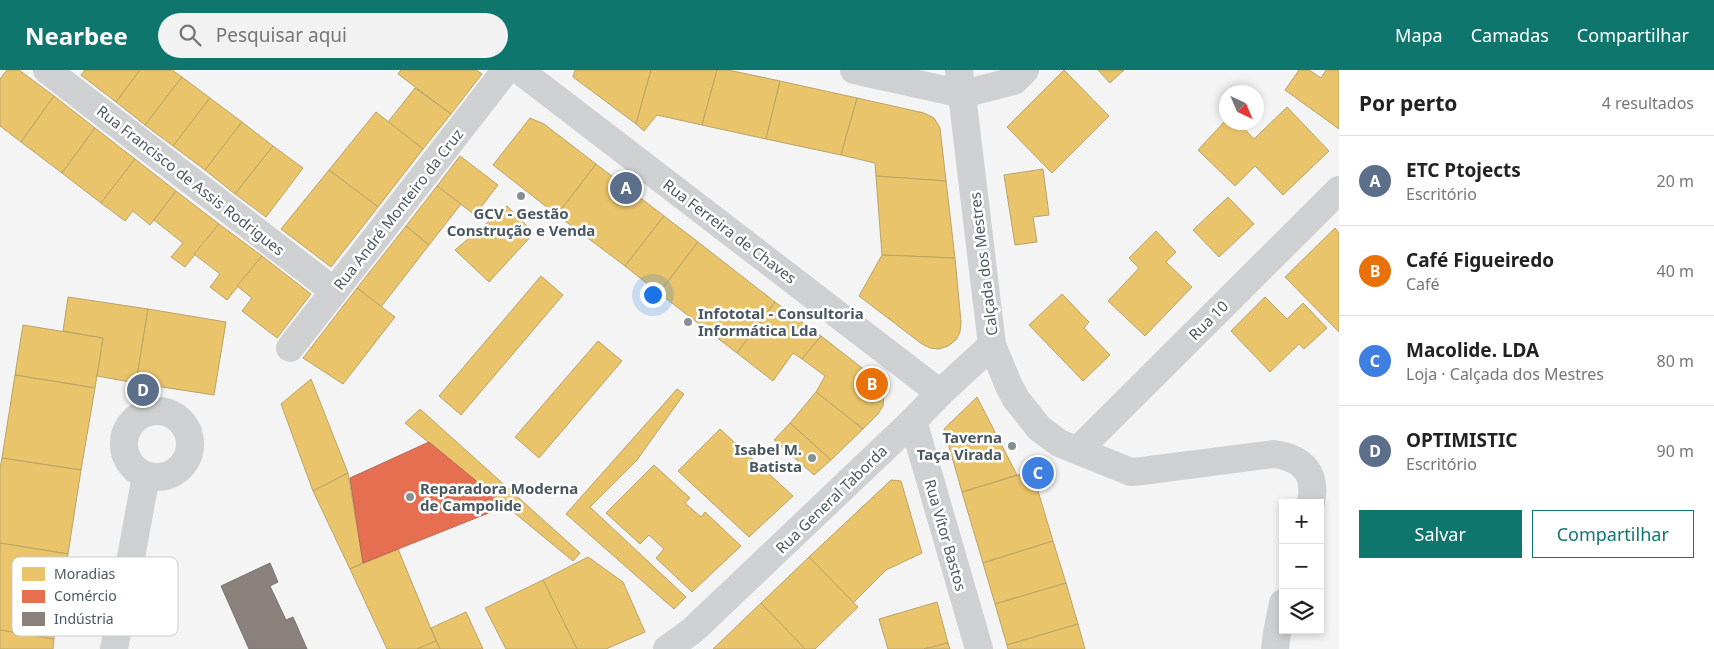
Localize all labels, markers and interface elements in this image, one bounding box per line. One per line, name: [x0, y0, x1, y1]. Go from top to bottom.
search box: [158, 13, 508, 58]
text: Nearbee: [25, 19, 128, 52]
icon: search: [176, 21, 204, 49]
text: Pesquisar aqui: [216, 22, 347, 48]
text: Mapa: [1395, 23, 1443, 47]
text: Camadas: [1471, 23, 1549, 47]
text: Compartilhar: [1577, 23, 1689, 47]
north arrow: [1219, 85, 1264, 130]
text: Por perto: [1359, 89, 1457, 117]
text: 4 resultados: [1602, 92, 1694, 114]
street label: Rua Francisco de Assis Rodrigues: [93, 100, 289, 260]
street label: Rua André Monteiro da Cruz: [329, 124, 467, 294]
text: ETC Ptojects: [1406, 157, 1521, 183]
pin: A: [610, 169, 642, 207]
text: A: [1369, 170, 1381, 192]
text: 20 m: [1657, 170, 1694, 192]
street label: Rua Ferreira de Chaves: [659, 174, 801, 288]
text: Escritório: [1406, 183, 1477, 205]
marker: GCV - Gestão Construção e Venda: [515, 190, 527, 202]
street label: Calçada dos Mestres: [964, 191, 1002, 337]
place label: GCV - Gestão Construção e Venda: [447, 203, 595, 240]
text: Café Figueiredo: [1406, 247, 1554, 273]
text: B: [1370, 260, 1380, 282]
text: 40 m: [1657, 260, 1694, 282]
text: Café: [1406, 273, 1440, 295]
your location: [640, 282, 666, 308]
street label: Rua 10: [1184, 296, 1232, 344]
place label: Infototal - Consultoria Informática Lda: [698, 303, 864, 340]
marker: Infototal - Consultoria Informática Lda: [682, 316, 694, 328]
text: Macolide. LDA: [1406, 337, 1539, 363]
text: C: [1370, 350, 1380, 372]
text: 80 m: [1657, 350, 1694, 372]
text: Loja · Calçada dos Mestres: [1406, 363, 1604, 385]
pin: B: [856, 365, 888, 403]
pin: D: [127, 371, 159, 409]
place label: Taverna Taça Virada: [917, 427, 1002, 464]
text: OPTIMISTIC: [1406, 427, 1518, 453]
place label: Isabel M. Batista: [734, 439, 802, 476]
marker: Taverna Taça Virada: [1006, 440, 1018, 452]
text: D: [1369, 440, 1381, 462]
text: 90 m: [1657, 440, 1694, 462]
street label: Rua General Taborda: [771, 441, 891, 557]
marker: Isabel M. Batista: [806, 452, 818, 464]
text: Escritório: [1406, 453, 1477, 475]
pin: C: [1022, 454, 1054, 492]
street label: Rua Vítor Bastos: [920, 477, 972, 593]
place label: Reparadora Moderna de Campolide: [420, 478, 578, 515]
marker: Reparadora Moderna de Campolide: [404, 491, 416, 503]
map controls: [1279, 499, 1324, 634]
button: +: [1279, 499, 1324, 544]
button: Salvar: [1359, 510, 1522, 558]
button: Compartilhar: [1532, 510, 1694, 558]
button: −: [1279, 544, 1324, 589]
legend: [12, 557, 178, 636]
text: Moradias: [54, 564, 116, 583]
text: Comércio: [54, 586, 117, 605]
button: layers: [1279, 589, 1324, 634]
text: Indústria: [54, 609, 114, 628]

